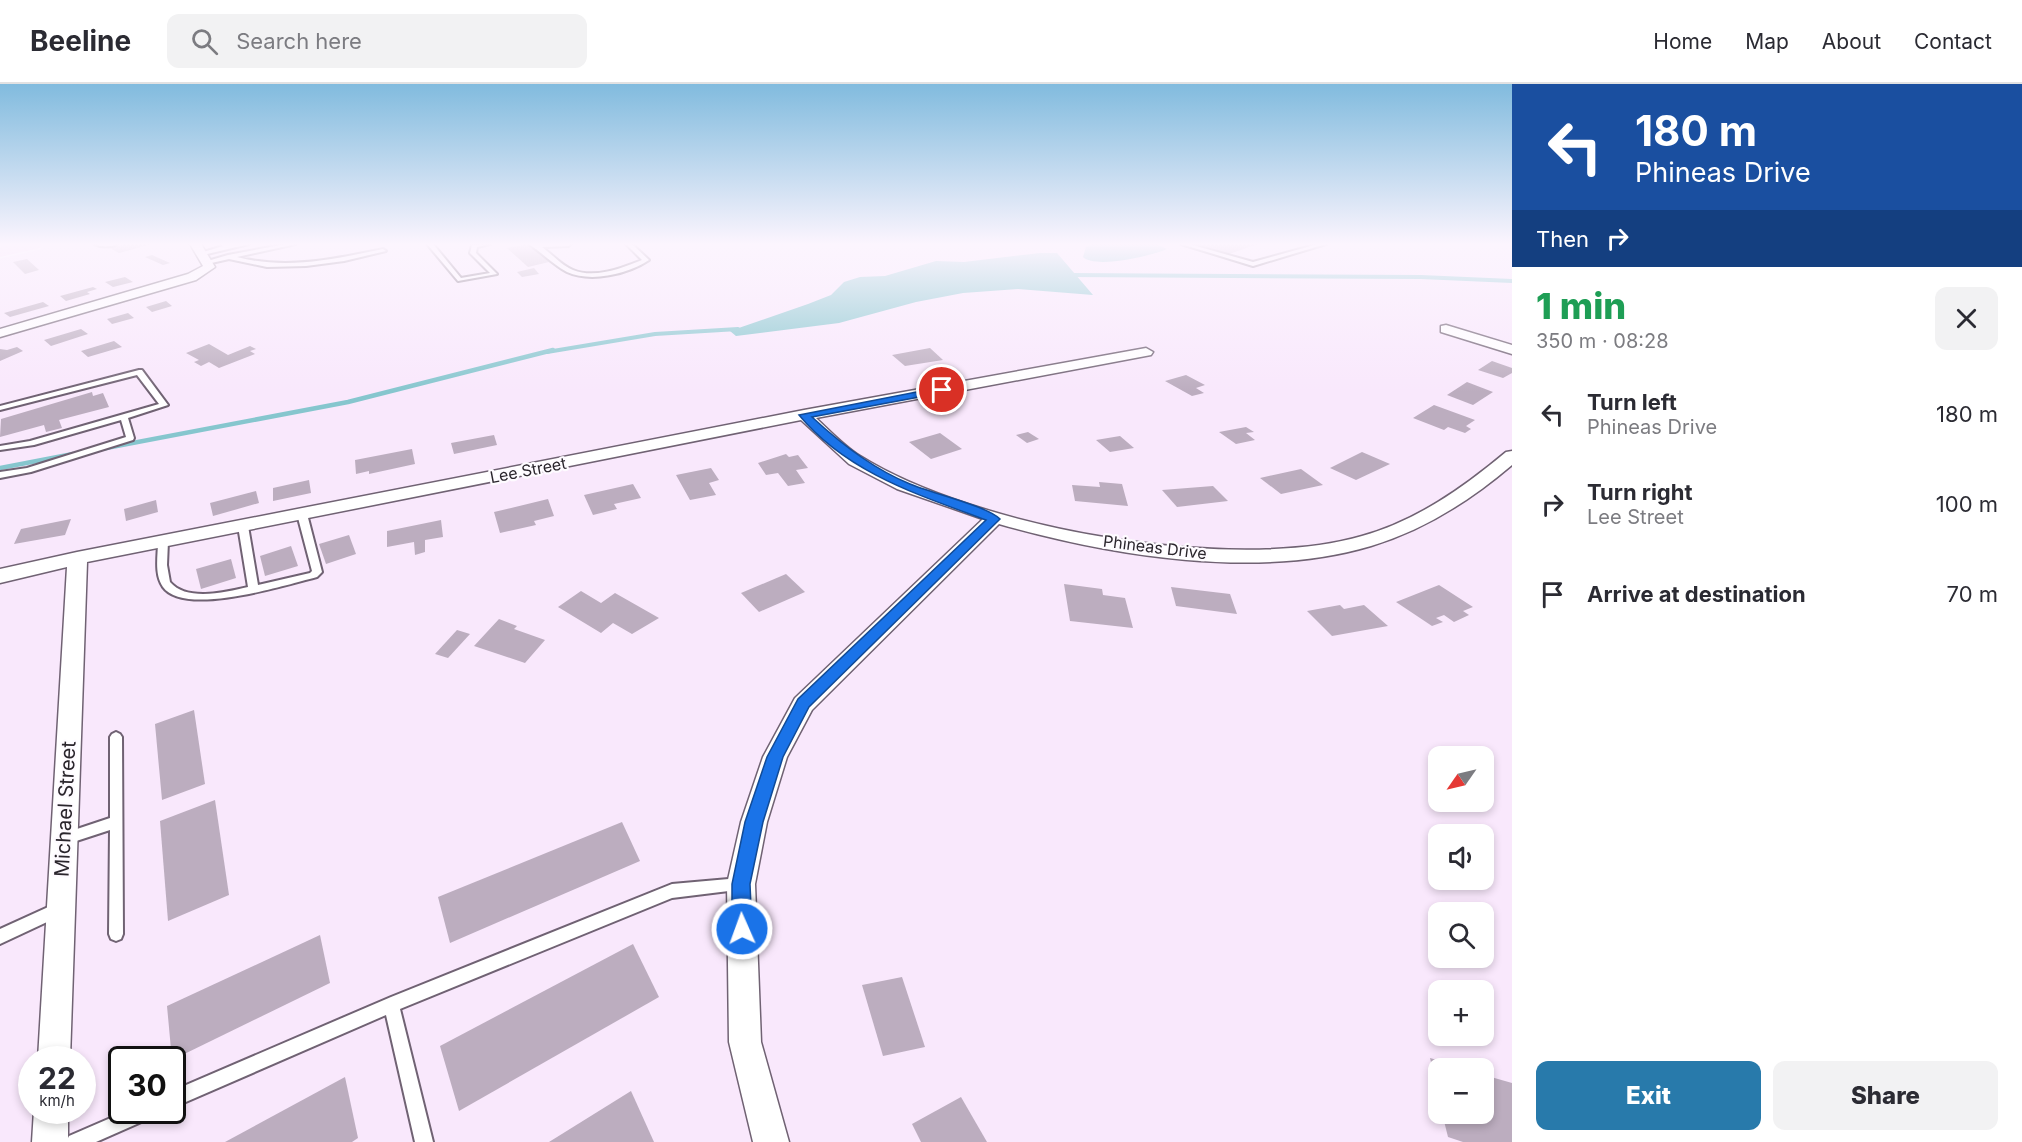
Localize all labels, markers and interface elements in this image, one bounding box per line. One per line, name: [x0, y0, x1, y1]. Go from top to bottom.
search box: [167, 14, 587, 68]
text: Beeline: [30, 24, 131, 58]
icon: search: [188, 25, 221, 58]
text: Search here: [236, 28, 362, 54]
text: Home: [1653, 29, 1712, 54]
text: Map: [1745, 29, 1789, 54]
text: About: [1822, 29, 1881, 54]
text: Contact: [1914, 29, 1992, 54]
text: 180 m: [1635, 105, 1757, 156]
icon: left: [1536, 108, 1614, 186]
text: Phineas Drive: [1635, 156, 1811, 189]
icon: right: [1601, 222, 1634, 255]
text: Then: [1536, 226, 1589, 252]
text: 1 min: [1536, 284, 1626, 328]
button: close: [1935, 287, 1998, 350]
text: 350 m · 08:28: [1536, 329, 1669, 353]
pin: [916, 364, 967, 415]
icon: arrive: [925, 373, 958, 406]
text: Turn left: [1587, 389, 1677, 415]
icon: left: [1536, 398, 1569, 431]
text: 180 m: [1936, 401, 1998, 427]
text: Phineas Drive: [1587, 415, 1717, 439]
street label: Lee Street: [488, 453, 568, 487]
text: Turn right: [1587, 479, 1693, 505]
icon: right: [1536, 488, 1569, 521]
text: 100 m: [1936, 491, 1998, 517]
text: Lee Street: [1587, 505, 1684, 529]
street label: Phineas Drive: [1102, 531, 1208, 563]
icon: arrive: [1536, 578, 1569, 611]
text: Arrive at destination: [1587, 581, 1806, 607]
text: 70 m: [1947, 581, 1998, 607]
street label: Michael Street: [49, 740, 81, 878]
north arrow: [1428, 746, 1494, 812]
map controls: [1428, 746, 1494, 1124]
button: sound: [1428, 824, 1494, 890]
position arrow: [710, 897, 774, 961]
button: search: [1428, 902, 1494, 968]
button: +: [1428, 980, 1494, 1046]
speed limit sign: 30: [108, 1046, 186, 1124]
button: −: [1428, 1058, 1494, 1124]
text: 22: [38, 1060, 76, 1096]
button: Exit: [1536, 1061, 1761, 1130]
button: Share: [1773, 1061, 1998, 1130]
text: km/h: [39, 1091, 75, 1110]

